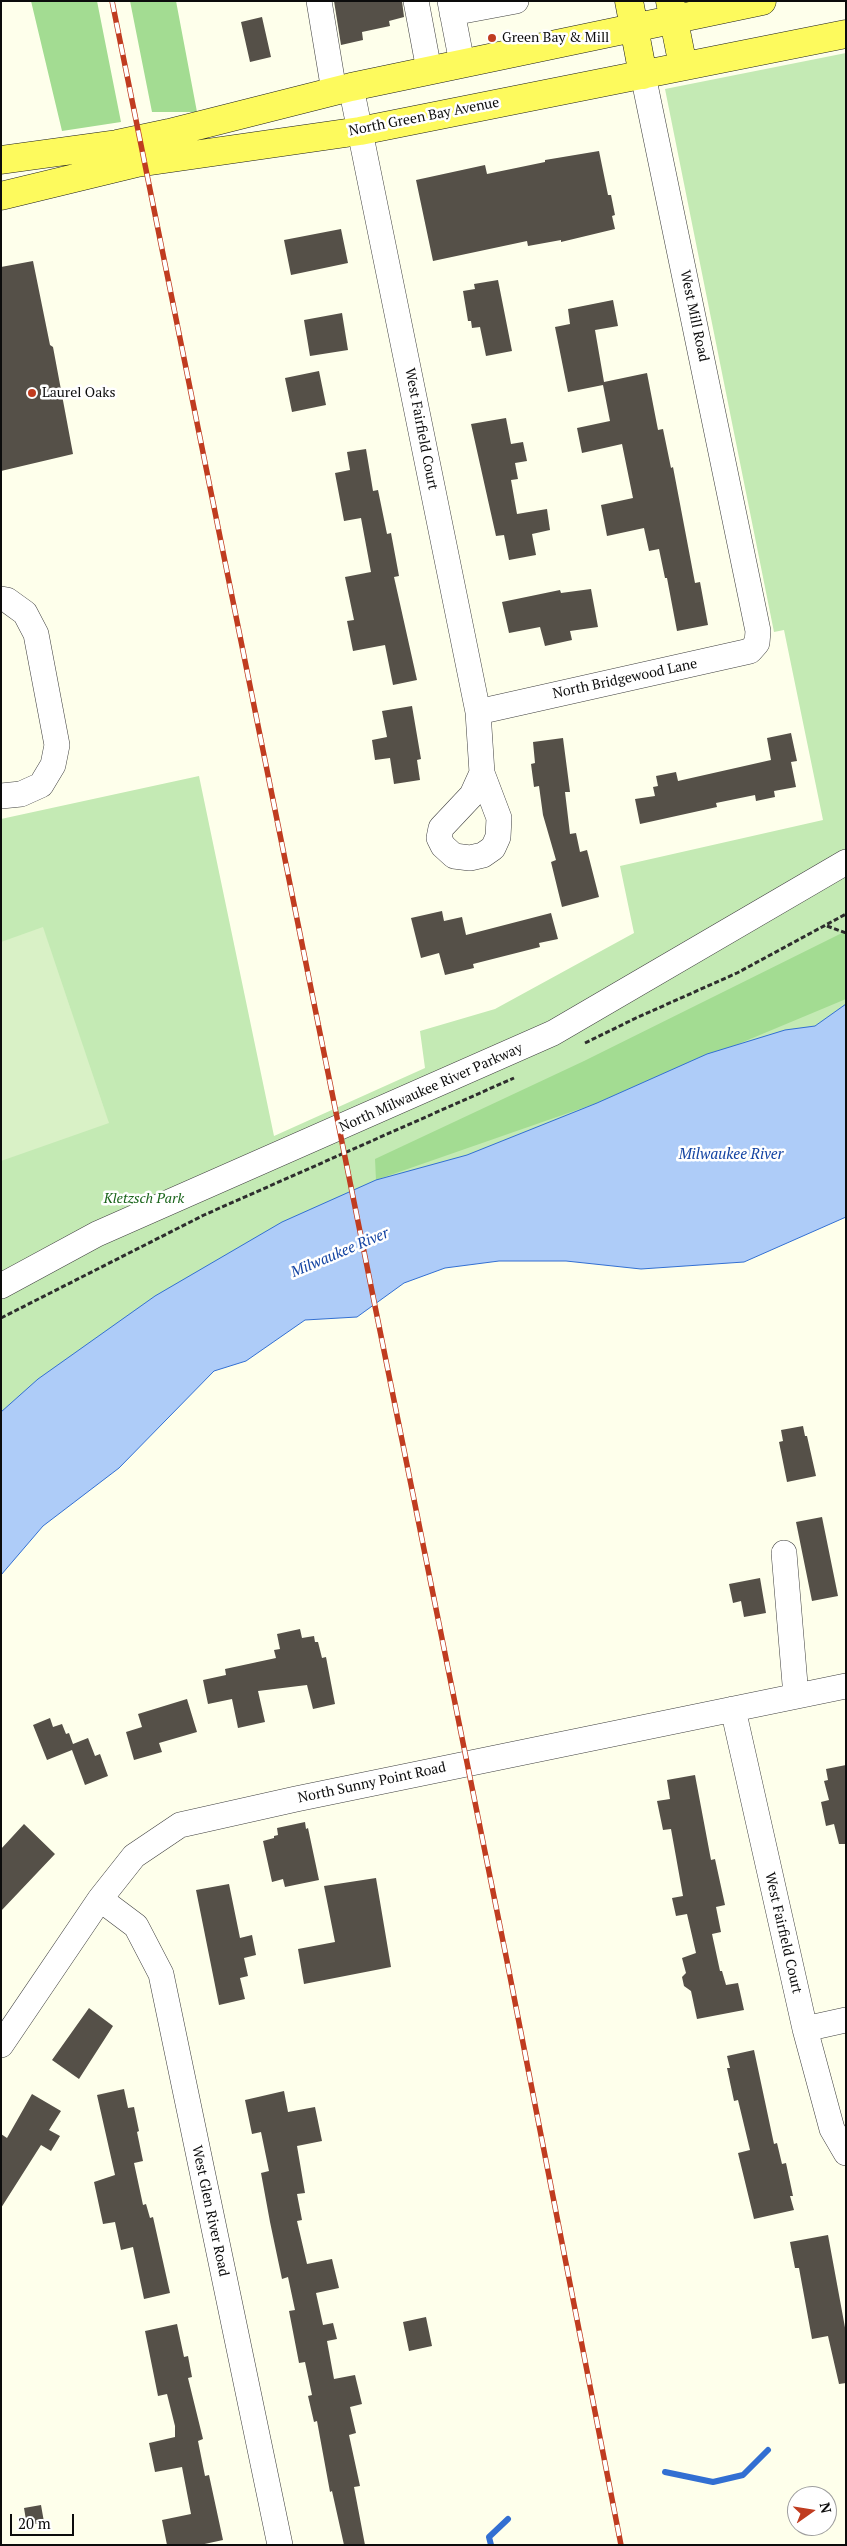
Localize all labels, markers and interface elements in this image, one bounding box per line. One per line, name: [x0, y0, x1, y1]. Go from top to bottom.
place label: Green Bay & Mill: [502, 30, 609, 46]
marker: Green Bay & Mill: [486, 32, 498, 44]
street label: North Green Bay Avenue: [347, 94, 501, 140]
street label: West Mill Road: [676, 269, 712, 363]
street label: West Fairfield Court: [401, 367, 441, 491]
place label: Laurel Oaks: [42, 385, 116, 401]
marker: Laurel Oaks: [26, 387, 38, 399]
street label: North Bridgewood Lane: [551, 655, 699, 703]
street label: North Milwaukee River Parkway: [337, 1040, 525, 1136]
water label: Milwaukee River: [679, 1146, 783, 1164]
park label: Kletzsch Park: [104, 1191, 184, 1207]
water label: Milwaukee River: [288, 1224, 392, 1282]
street label: North Sunny Point Road: [296, 1759, 448, 1807]
street label: West Fairfield Court: [761, 1871, 805, 1995]
street label: West Glen River Road: [188, 2144, 232, 2278]
north arrow: [787, 2486, 837, 2536]
text: N: [816, 2500, 837, 2515]
scale bar: [12, 2504, 76, 2536]
text: 20 m: [18, 2513, 51, 2533]

